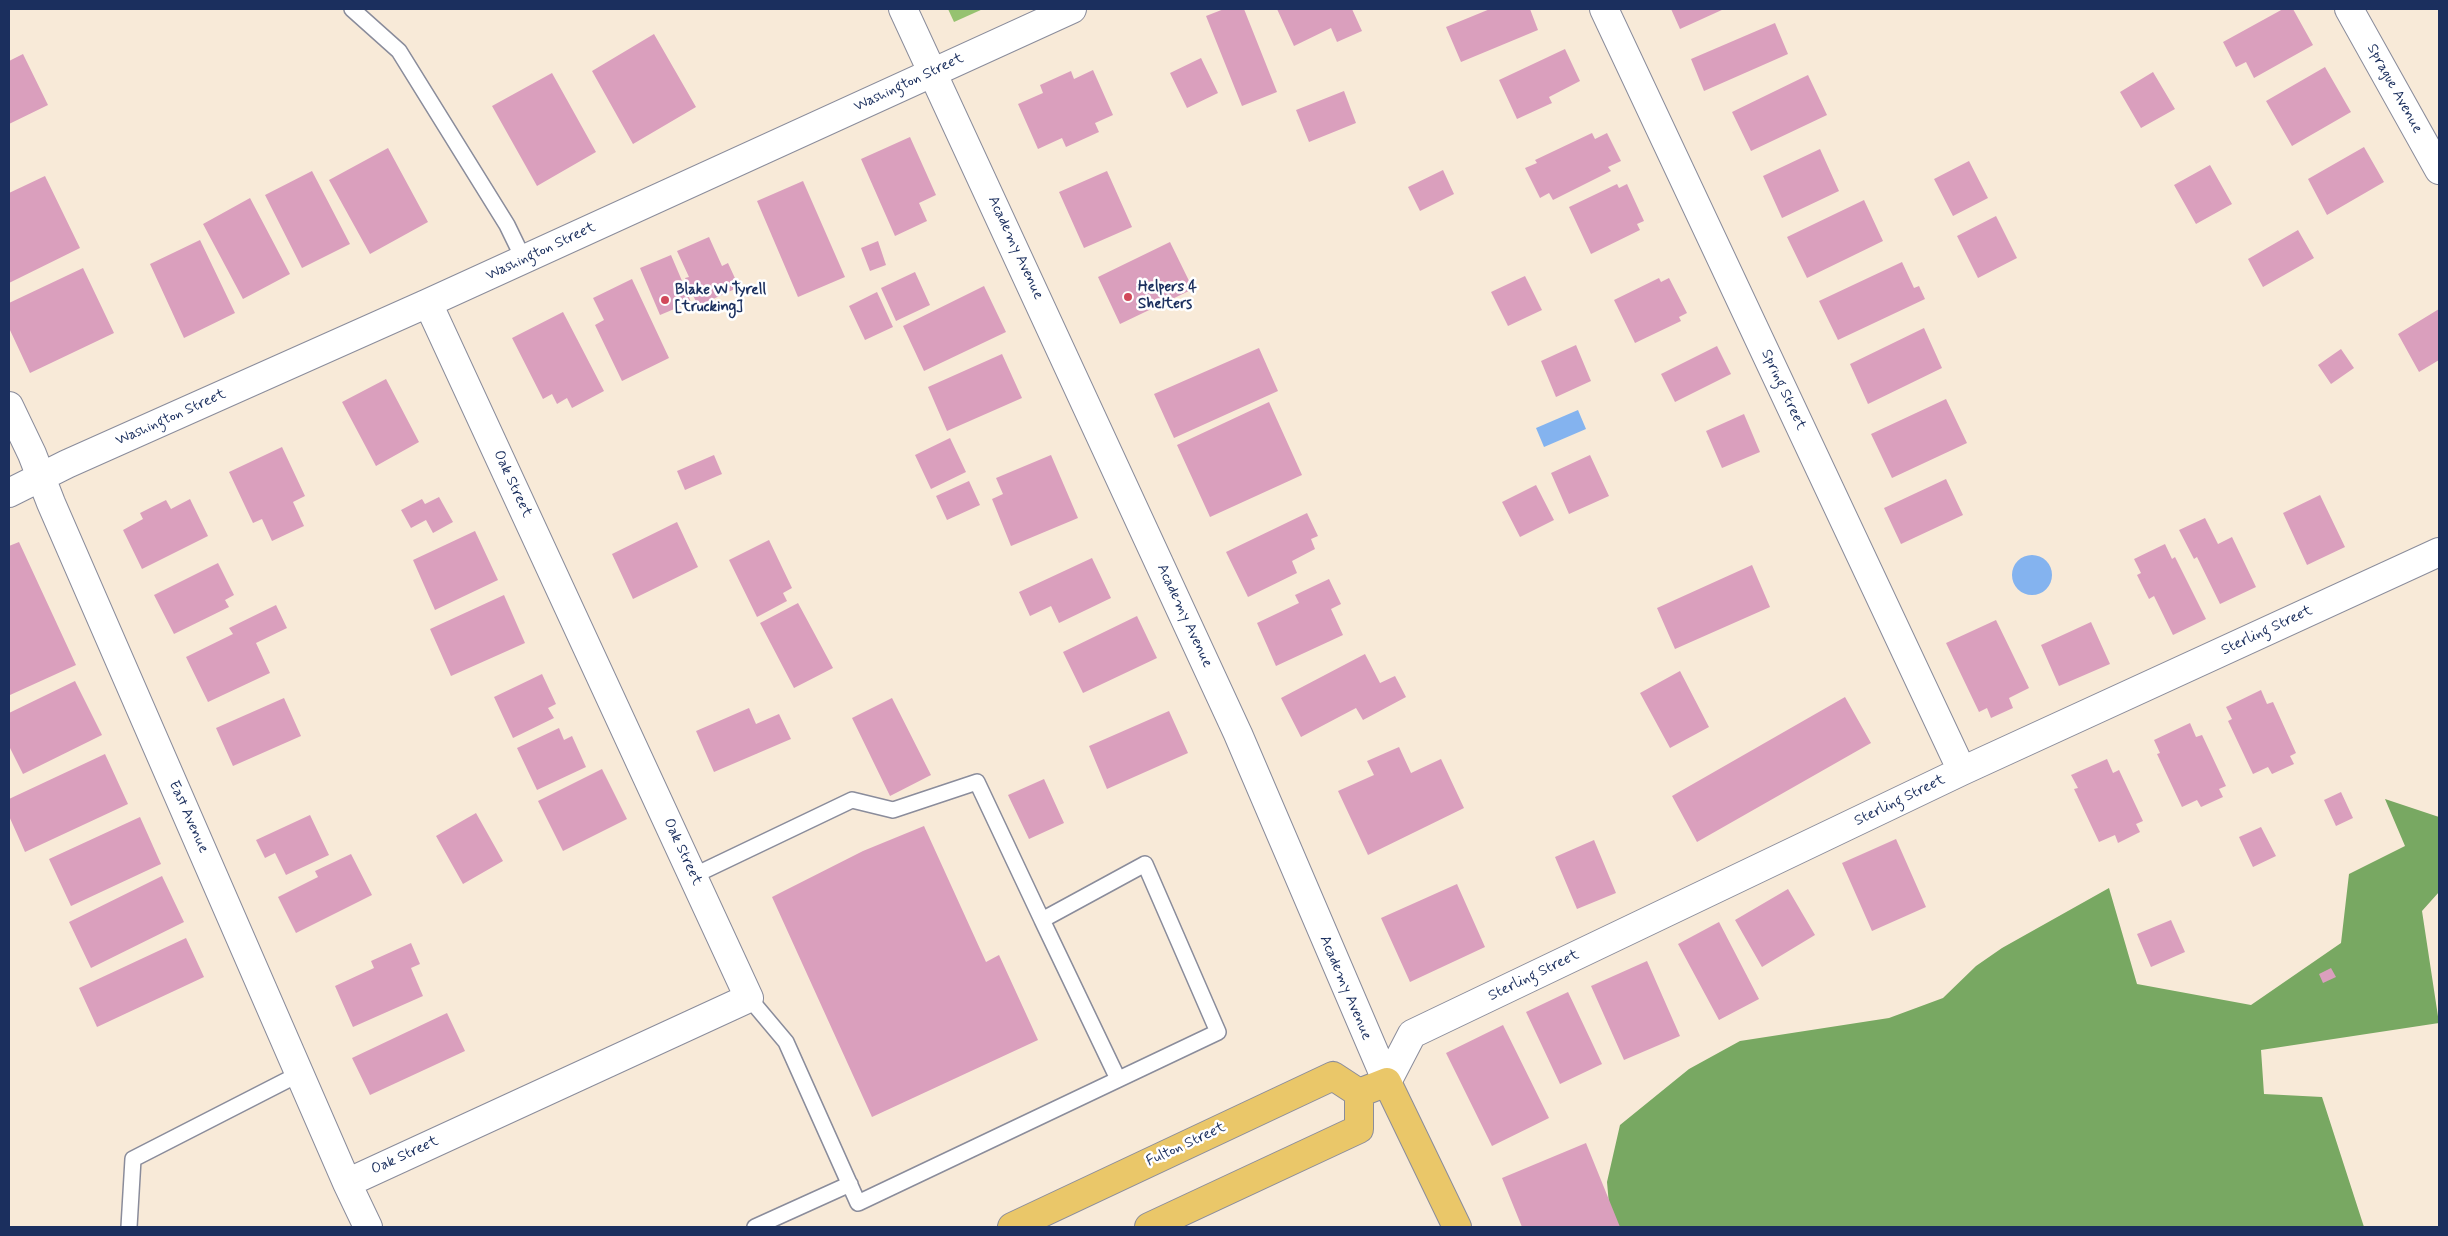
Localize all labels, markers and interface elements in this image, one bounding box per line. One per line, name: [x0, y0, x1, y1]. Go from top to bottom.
street label: Sprague Avenue: [2362, 41, 2426, 137]
street label: Washington Street: [851, 50, 967, 116]
street label: Academy Avenue: [983, 193, 1047, 303]
street label: Washington Street: [483, 219, 599, 285]
place label: Helpers 4 Shelters: [1138, 279, 1197, 314]
place label: Blake W Tyrell [trucking]: [675, 282, 766, 317]
marker: Helpers 4 Shelters: [1122, 291, 1134, 303]
marker: Blake W Tyrell [trucking]: [659, 294, 671, 306]
street label: Spring Street: [1756, 347, 1810, 433]
street label: Washington Street: [113, 386, 229, 450]
street label: Oak Street: [489, 448, 535, 520]
street label: Academy Avenue: [1152, 561, 1216, 671]
street label: Sterling Street: [2218, 602, 2316, 660]
street label: Sterling Street: [1852, 771, 1948, 831]
street label: East Avenue: [164, 778, 212, 856]
street label: Oak Street: [659, 816, 705, 888]
street label: Academy Avenue: [1315, 933, 1375, 1043]
street label: Sterling Street: [1486, 946, 1582, 1006]
street label: Fulton Street: [1144, 1119, 1228, 1171]
street label: Oak Street: [369, 1133, 441, 1179]

